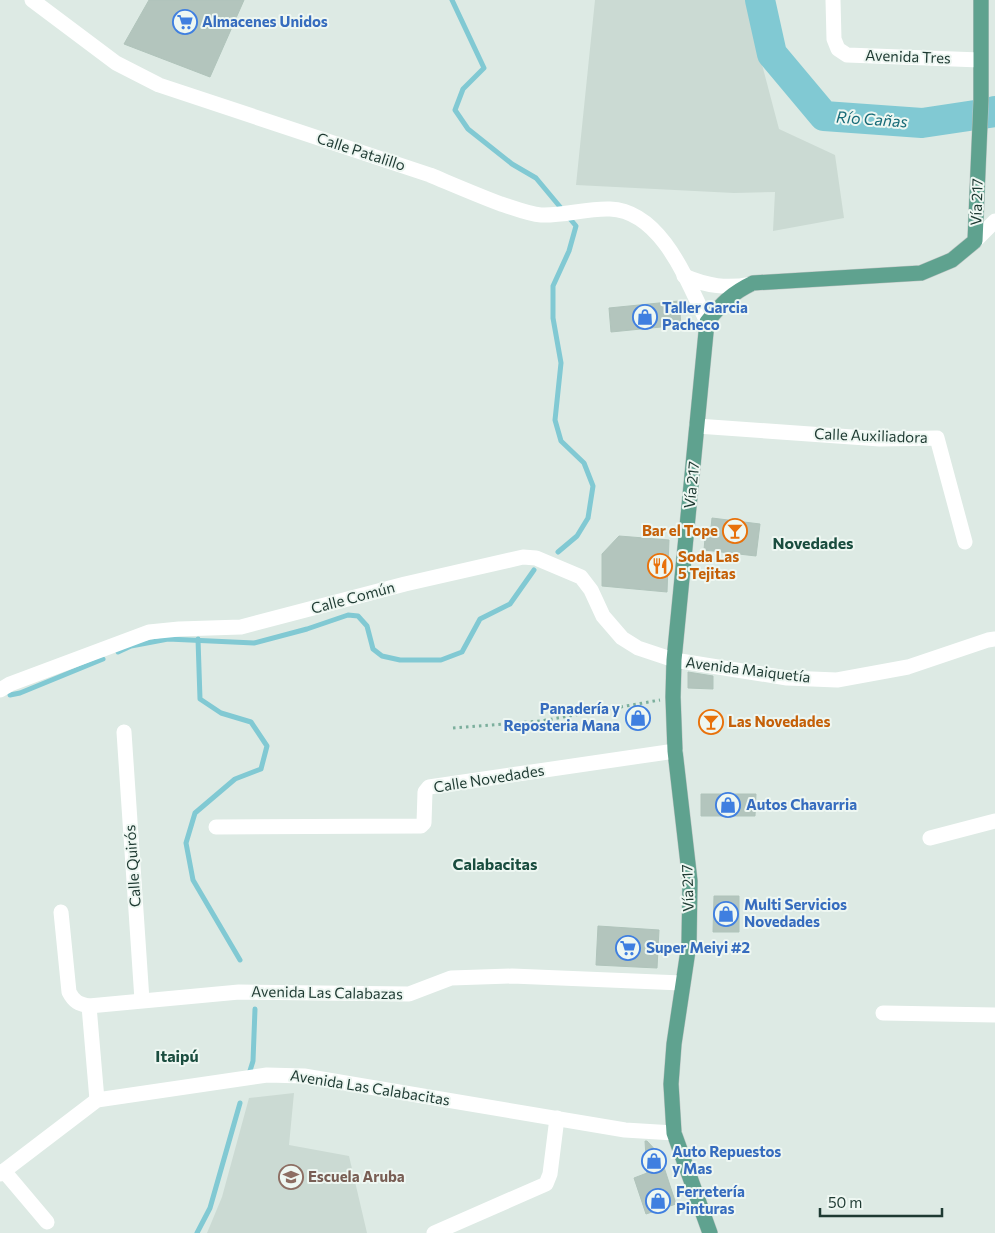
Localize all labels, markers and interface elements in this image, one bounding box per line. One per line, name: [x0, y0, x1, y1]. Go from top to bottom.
supermarket icon: Almacenes Unidos: [172, 9, 198, 35]
place label: Almacenes Unidos: [202, 12, 328, 30]
street label: Avenida Tres: [865, 46, 951, 66]
water label: Río Cañas: [836, 107, 908, 130]
street label: Calle Patalillo: [315, 128, 408, 174]
street label: Vía 217: [966, 178, 986, 226]
place label: Taller Garcia Pacheco: [662, 298, 748, 333]
shop icon: Taller Garcia Pacheco: [632, 304, 658, 330]
street label: Calle Auxiliadora: [814, 424, 928, 446]
street label: Vía 217: [680, 460, 702, 509]
bar icon: Bar el Tope: [722, 518, 748, 544]
place label: Bar el Tope: [642, 521, 718, 539]
district label: Novedades: [772, 533, 854, 552]
place label: Soda Las 5 Tejitas: [678, 547, 739, 582]
restaurant icon: Soda Las 5 Tejitas: [647, 553, 673, 579]
street label: Calle Común: [309, 577, 397, 617]
street label: Avenida Maiquetía: [685, 652, 812, 686]
place label: Panadería y Reposteria Mana: [504, 699, 621, 734]
shop icon: Panadería y Reposteria Mana: [625, 705, 651, 731]
bar icon: Las Novedades: [698, 709, 724, 735]
place label: Las Novedades: [728, 712, 830, 730]
street label: Calle Novedades: [432, 760, 546, 796]
shop icon: Autos Chavarria: [715, 792, 741, 818]
place label: Autos Chavarria: [746, 795, 857, 813]
street label: Calle Quirós: [120, 824, 144, 908]
district label: Calabacitas: [453, 854, 537, 873]
street label: Vía 217: [677, 864, 697, 912]
place label: Multi Servicios Novedades: [744, 895, 847, 930]
shop icon: Multi Servicios Novedades: [713, 901, 739, 927]
supermarket icon: Super Meiyi #2: [615, 935, 641, 961]
place label: Super Meiyi #2: [646, 938, 750, 956]
street label: Avenida Las Calabazas: [251, 982, 403, 1002]
district label: Itaipú: [155, 1046, 199, 1065]
street label: Avenida Las Calabacitas: [289, 1065, 452, 1109]
place label: Auto Repuestos y Mas: [672, 1142, 781, 1177]
shop icon: Auto Repuestos y Mas: [641, 1148, 667, 1174]
school or university icon: Escuela Aruba: [278, 1164, 304, 1190]
place label: Escuela Aruba: [308, 1167, 405, 1185]
place label: Ferretería Pinturas: [676, 1182, 745, 1217]
scale bar: [820, 1186, 942, 1218]
shop icon: Ferretería Pinturas: [645, 1188, 671, 1214]
text: 50 m: [828, 1193, 862, 1211]

